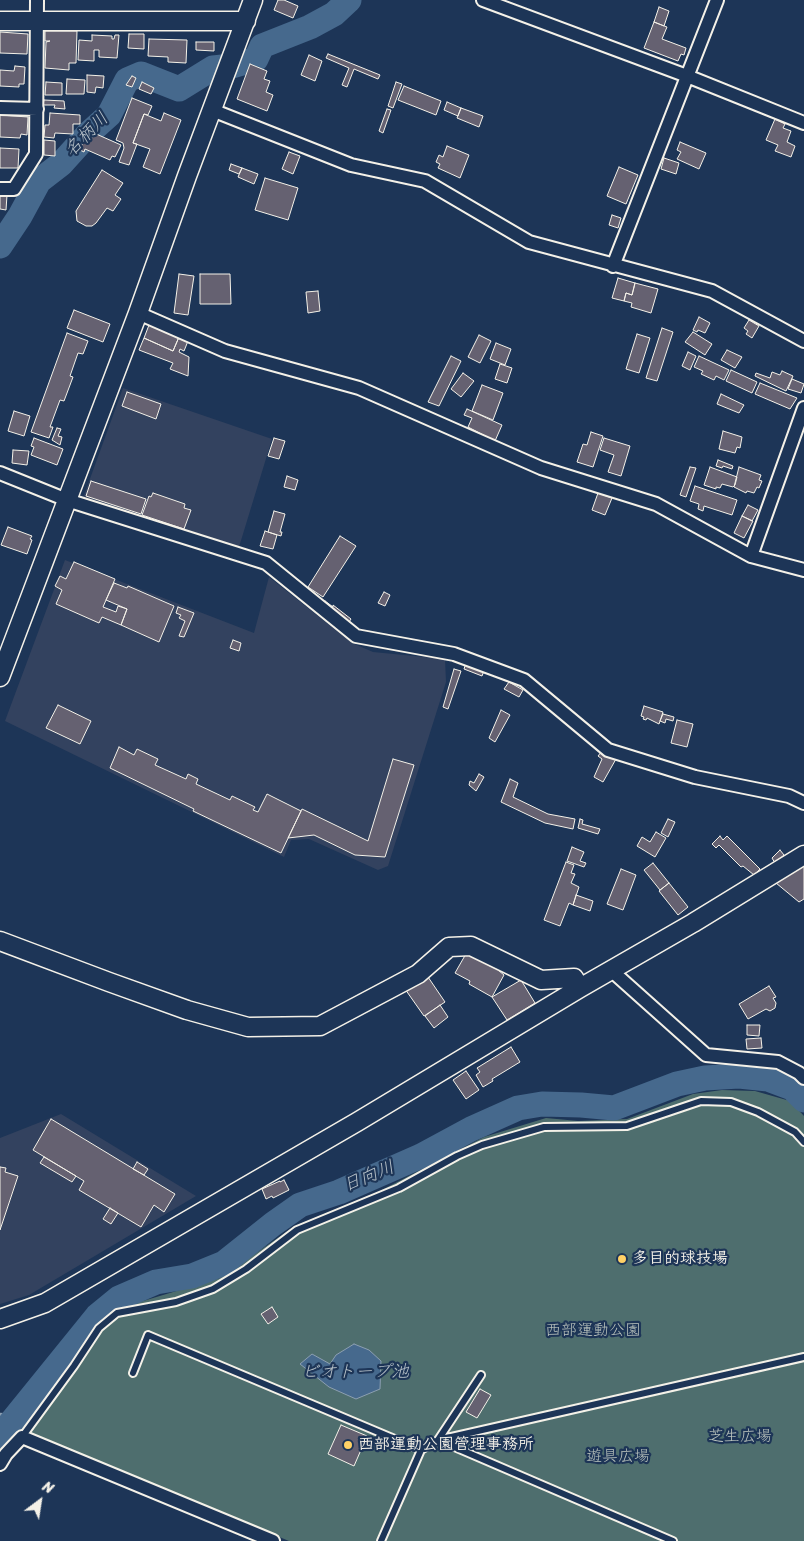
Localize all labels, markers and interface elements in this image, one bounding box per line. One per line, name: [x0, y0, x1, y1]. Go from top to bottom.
water label: 名柄川: [60, 108, 114, 162]
water label: 日向川: [340, 1157, 398, 1197]
place label: 多目的球技場: [632, 1249, 728, 1269]
marker: 多目的球技場: [616, 1253, 628, 1265]
park label: 西部運動公園: [545, 1321, 641, 1341]
water label: ビオトープ池: [301, 1361, 409, 1383]
park label: 芝生広場: [708, 1427, 772, 1447]
place label: 西部運動公園管理事務所: [358, 1435, 534, 1455]
marker: 西部運動公園管理事務所: [342, 1439, 354, 1451]
park label: 遊具広場: [586, 1447, 650, 1467]
text: N: [37, 1474, 59, 1501]
north arrow: [15, 1476, 65, 1526]

